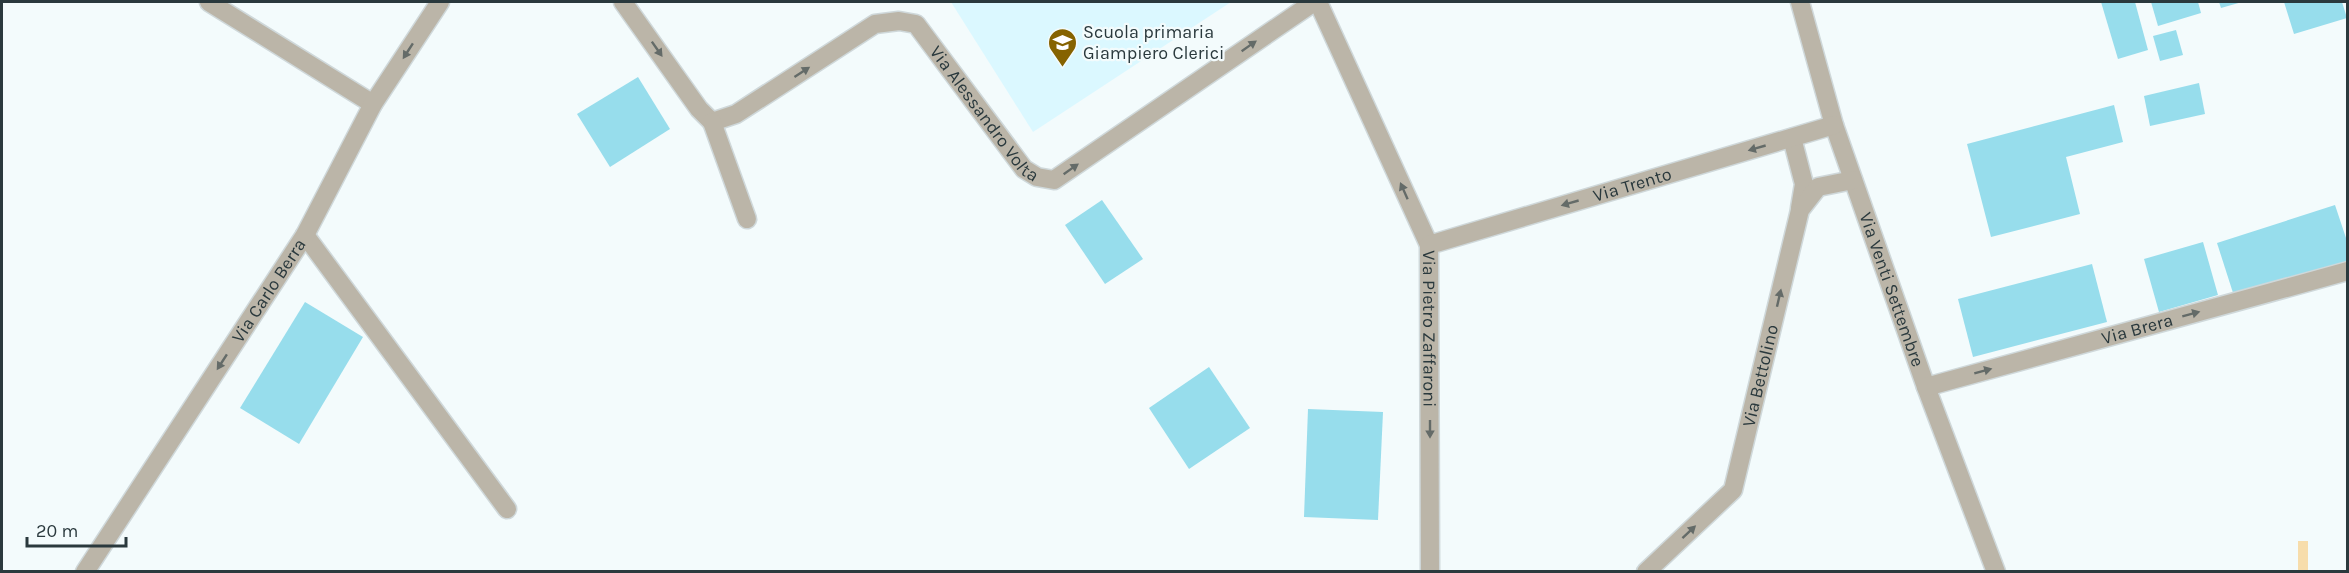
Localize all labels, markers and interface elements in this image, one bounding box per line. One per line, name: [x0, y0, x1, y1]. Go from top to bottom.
place label: Scuola primaria Giampiero Clerici: [1083, 21, 1224, 64]
school or university icon: Scuola primaria Giampiero Clerici: [1046, 26, 1078, 68]
one-way arrow: [651, 41, 663, 57]
street label: Via Alessandro Volta: [925, 41, 1043, 186]
one-way arrow: [1241, 41, 1257, 52]
one-way arrow: [402, 42, 413, 59]
one-way arrow: [794, 66, 810, 77]
one-way arrow: [1748, 144, 1766, 153]
street label: Via Trento: [1590, 163, 1674, 207]
one-way arrow: [1063, 164, 1079, 175]
one-way arrow: [1400, 183, 1409, 200]
one-way arrow: [1561, 199, 1579, 208]
street label: Via Venti Settembre: [1855, 209, 1929, 370]
street label: Via Carlo Berra: [227, 234, 311, 347]
street label: Via Pietro Zaffaroni: [1418, 250, 1440, 407]
one-way arrow: [1774, 289, 1784, 308]
street label: Via Brera: [2099, 309, 2175, 349]
one-way arrow: [2182, 309, 2200, 318]
street label: Via Bettolino: [1737, 322, 1783, 429]
one-way arrow: [217, 354, 228, 370]
one-way arrow: [1974, 366, 1992, 375]
one-way arrow: [1425, 420, 1435, 439]
scale bar: [27, 510, 126, 548]
text: 20 m: [36, 520, 78, 542]
one-way arrow: [1682, 525, 1697, 539]

